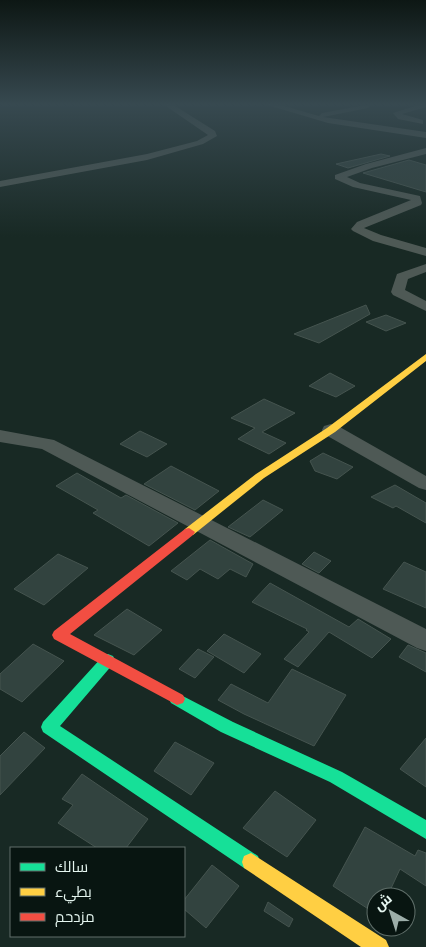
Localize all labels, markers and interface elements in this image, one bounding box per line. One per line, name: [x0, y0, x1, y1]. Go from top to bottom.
legend: [10, 847, 185, 937]
text: سالك: [55, 860, 88, 875]
text: بطيء: [55, 885, 92, 904]
north arrow: [366, 887, 416, 937]
text: ش: [371, 890, 395, 915]
text: مزدحم: [55, 910, 95, 927]

